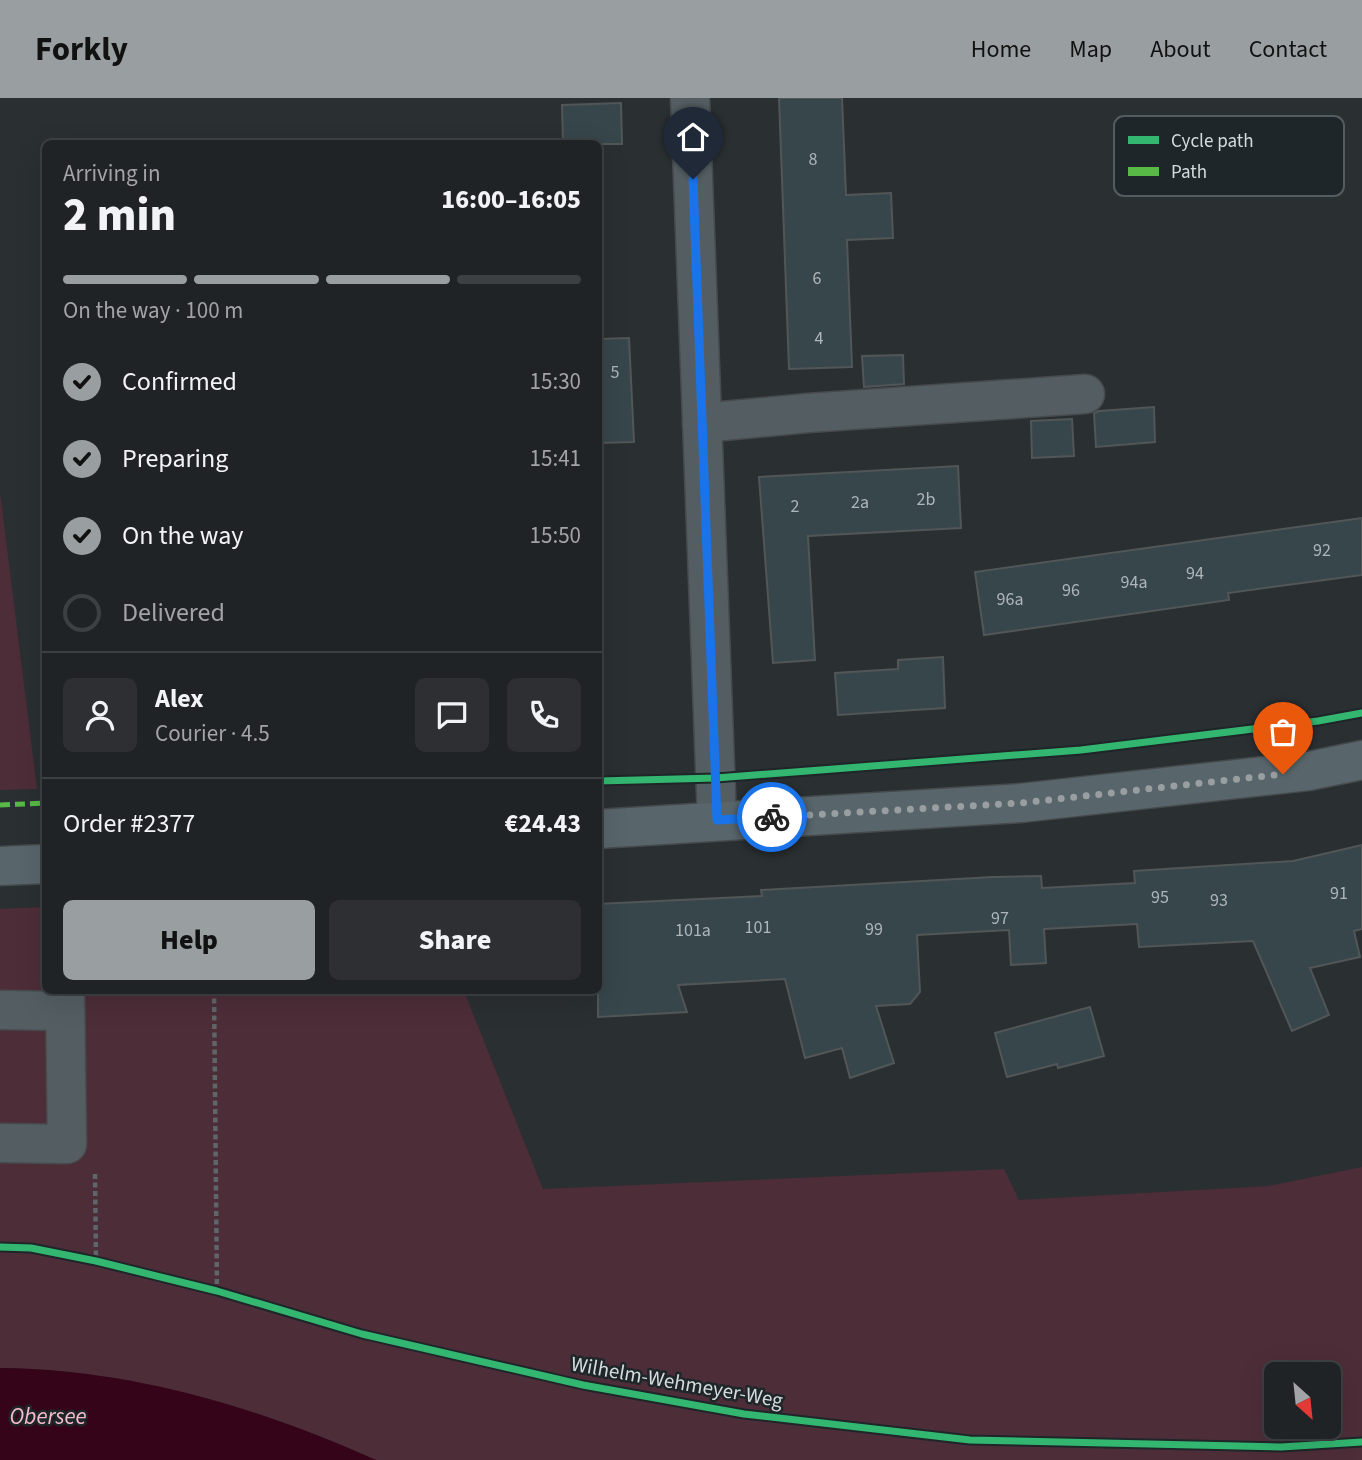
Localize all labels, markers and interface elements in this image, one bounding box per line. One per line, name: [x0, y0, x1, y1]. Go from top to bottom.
text: Forkly: [35, 26, 128, 73]
text: Home: [971, 32, 1031, 67]
text: Map: [1069, 32, 1112, 67]
text: About: [1150, 32, 1211, 67]
text: Contact: [1249, 32, 1327, 67]
pin: [663, 107, 723, 179]
legend: [1114, 116, 1344, 196]
icon: home: [674, 118, 712, 156]
text: Cycle path: [1171, 128, 1253, 155]
house number: 8: [809, 147, 818, 172]
text: Arriving in: [63, 157, 161, 190]
text: Path: [1171, 159, 1207, 186]
text: 16:00–16:05: [441, 181, 581, 218]
text: 2 min: [63, 183, 176, 248]
house number: 6: [813, 266, 822, 291]
text: On the way · 100 m: [63, 294, 243, 327]
house number: 4: [815, 326, 824, 351]
house number: 5: [611, 360, 620, 385]
icon: check: [63, 363, 101, 401]
text: Confirmed: [122, 363, 237, 400]
text: 15:30: [530, 365, 581, 398]
icon: check: [63, 440, 101, 478]
text: Preparing: [122, 440, 228, 477]
text: 15:41: [530, 442, 581, 475]
house number: 2b: [917, 487, 935, 512]
house number: 2a: [851, 490, 869, 515]
house number: 2: [791, 494, 800, 519]
icon: check: [63, 517, 101, 555]
text: On the way: [122, 517, 243, 554]
text: 15:50: [530, 519, 581, 552]
house number: 92: [1313, 538, 1331, 563]
house number: 94: [1186, 561, 1204, 586]
house number: 94a: [1121, 570, 1147, 595]
house number: 96: [1062, 578, 1080, 603]
house number: 96a: [997, 587, 1023, 612]
text: Delivered: [122, 594, 225, 631]
button: person: [63, 678, 137, 752]
button: chat: [415, 678, 489, 752]
button: phone: [507, 678, 581, 752]
text: Alex: [155, 680, 204, 717]
pin: [1253, 702, 1313, 774]
icon: bag: [1264, 713, 1302, 751]
text: Courier · 4.5: [155, 717, 270, 750]
courier: [737, 782, 807, 852]
icon: bike: [753, 798, 791, 836]
text: Order #2377: [63, 805, 195, 842]
text: €24.43: [505, 805, 581, 842]
house number: 91: [1330, 881, 1348, 906]
house number: 95: [1151, 885, 1169, 910]
house number: 93: [1210, 888, 1228, 913]
button: Help: [63, 900, 315, 980]
button: Share: [329, 900, 581, 980]
house number: 97: [991, 906, 1009, 931]
house number: 101: [745, 915, 771, 940]
house number: 99: [865, 917, 883, 942]
house number: 101a: [675, 918, 711, 943]
street label: Wilhelm-Wehmeyer-Weg: [569, 1349, 786, 1415]
north arrow: [1264, 1362, 1340, 1438]
map controls: [1264, 1362, 1341, 1439]
water label: Obersee: [10, 1400, 86, 1433]

